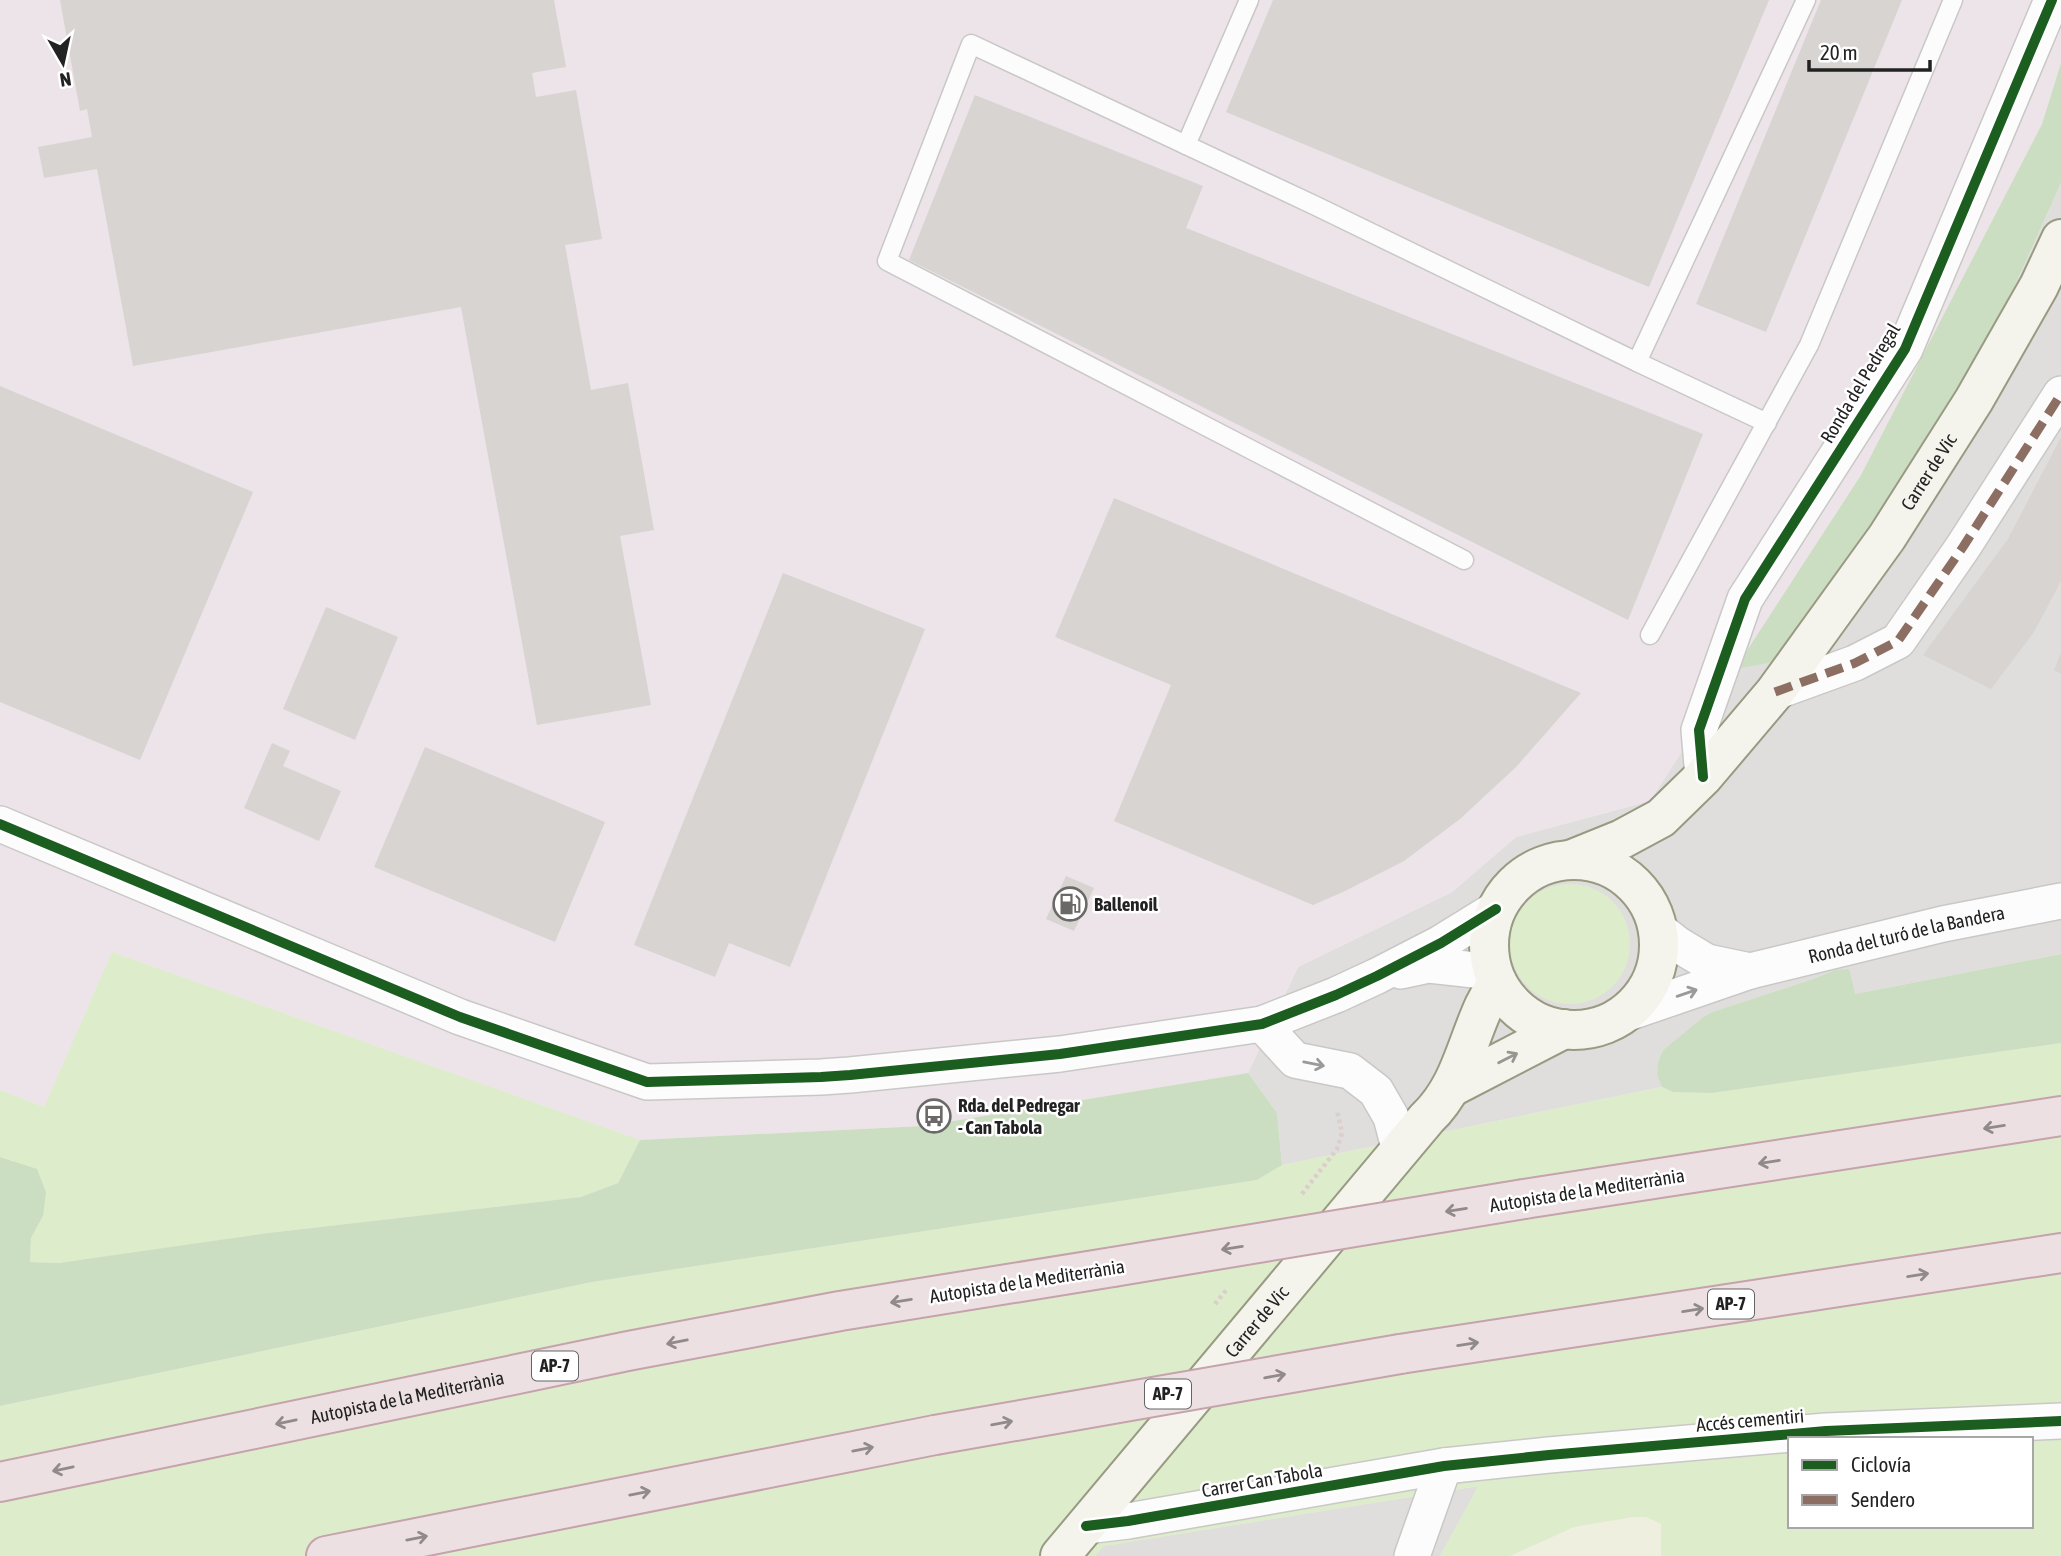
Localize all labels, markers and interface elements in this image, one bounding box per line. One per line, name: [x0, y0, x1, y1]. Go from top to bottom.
north arrow: [28, 28, 98, 98]
scale bar: [1809, 28, 1930, 72]
text: 20 m: [1820, 40, 1858, 64]
text: N: [58, 68, 73, 92]
street label: Ronda del Pedregal: [1816, 319, 1904, 447]
street label: Carrer de Vic: [1896, 429, 1961, 514]
fuel station icon: Ballenoil: [1051, 885, 1089, 923]
place label: Ballenoil: [1094, 893, 1159, 915]
street label: Ronda del turó de la Bandera: [1806, 901, 2006, 967]
one-way arrow: [1675, 986, 1697, 998]
one-way arrow: [1497, 1051, 1518, 1064]
one-way arrow: [1302, 1058, 1325, 1071]
place label: Rda. del Pedregar - Can Tabola: [958, 1094, 1080, 1138]
bus stop icon: Rda. del Pedregar - Can Tabola: [915, 1097, 953, 1135]
one-way arrow: [1983, 1121, 2005, 1134]
one-way arrow: [1758, 1156, 1781, 1169]
street label: Autopista de la Mediterrània: [1488, 1164, 1686, 1216]
one-way arrow: [1445, 1204, 1468, 1217]
one-way arrow: [1221, 1242, 1244, 1255]
street label: Autopista de la Mediterrània: [928, 1255, 1126, 1307]
one-way arrow: [1906, 1268, 1928, 1281]
street label: Carrer de Vic: [1220, 1281, 1293, 1362]
road number: AP-7: [1708, 1289, 1754, 1318]
one-way arrow: [890, 1295, 913, 1308]
one-way arrow: [1681, 1303, 1704, 1316]
one-way arrow: [666, 1335, 689, 1349]
one-way arrow: [1456, 1337, 1479, 1350]
road number: AP-7: [532, 1352, 578, 1380]
street label: Autopista de la Mediterrània: [308, 1366, 506, 1428]
one-way arrow: [1263, 1369, 1286, 1382]
road number: AP-7: [1145, 1380, 1191, 1408]
street label: Accés cementiri: [1695, 1404, 1805, 1436]
one-way arrow: [275, 1416, 298, 1430]
one-way arrow: [990, 1416, 1013, 1429]
legend: [1788, 1437, 2033, 1528]
one-way arrow: [851, 1442, 874, 1455]
text: Ciclovía: [1851, 1452, 1911, 1476]
street label: Carrer Can Tabola: [1200, 1459, 1324, 1501]
one-way arrow: [52, 1462, 75, 1476]
one-way arrow: [628, 1486, 651, 1500]
text: Sendero: [1851, 1487, 1915, 1511]
one-way arrow: [405, 1530, 428, 1544]

